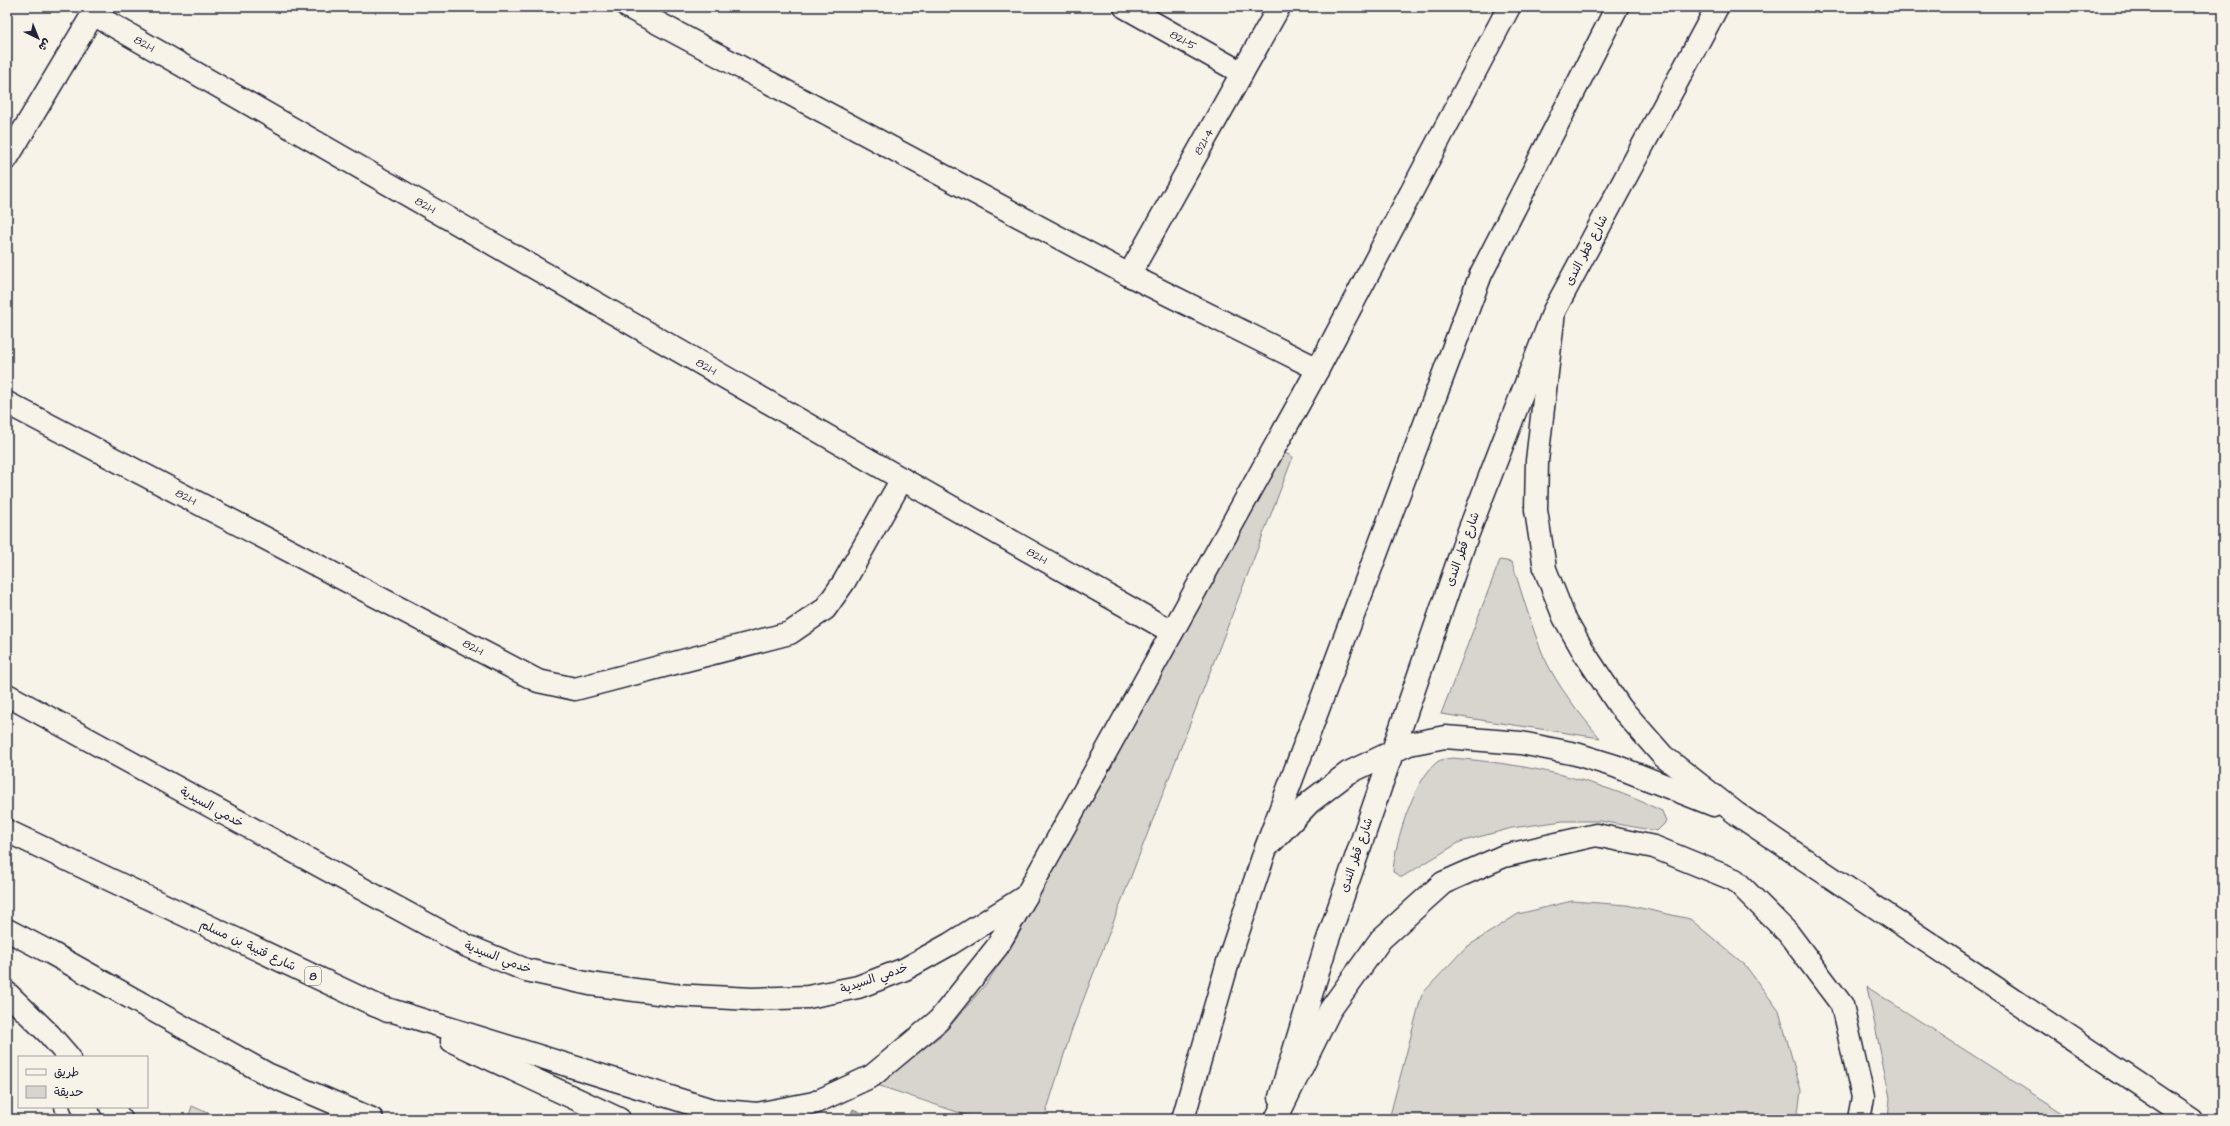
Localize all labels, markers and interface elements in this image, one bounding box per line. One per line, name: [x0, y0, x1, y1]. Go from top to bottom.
north arrow: [18, 18, 58, 58]
street label: 821-5: [1167, 26, 1200, 55]
street label: 821-1: [131, 31, 158, 57]
text: ش: [35, 35, 54, 55]
street label: 821-4: [1190, 125, 1218, 158]
street label: 821-1: [411, 193, 439, 218]
street label: شارع قطر الندى: [1561, 212, 1612, 289]
street label: 821-1: [692, 354, 720, 380]
street label: 821-1: [172, 485, 200, 510]
street label: شارع قطر الندى: [1441, 510, 1484, 589]
street label: 821-1: [1023, 543, 1051, 569]
street label: 821-1: [459, 635, 487, 660]
street label: خدمي السيدية: [176, 783, 247, 834]
street label: شارع قطر الندى: [1336, 816, 1377, 895]
street label: شارع قتيبة بن مسلم: [197, 916, 299, 975]
street label: خدمي السيدية: [461, 937, 534, 980]
street label: خدمي السيدية: [838, 959, 911, 1000]
road number: 8: [305, 967, 321, 985]
legend: [18, 1056, 148, 1108]
text: طريق: [54, 1064, 79, 1081]
text: حديقة: [54, 1084, 83, 1101]

